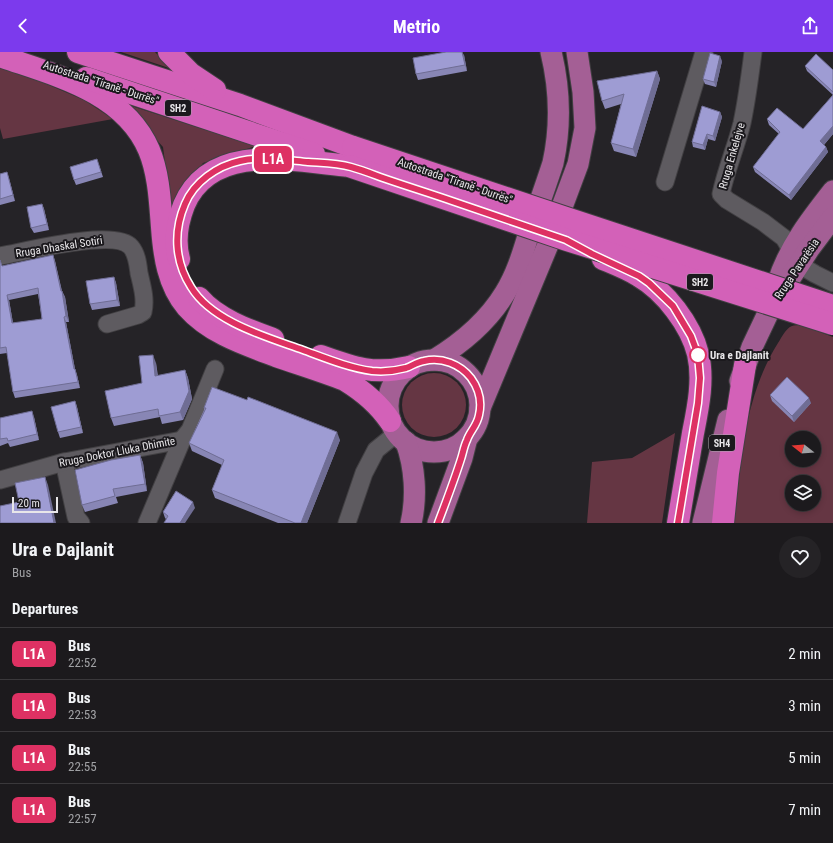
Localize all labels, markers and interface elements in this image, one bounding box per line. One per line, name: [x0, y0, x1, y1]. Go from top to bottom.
icon: back: [12, 15, 34, 37]
icon: share: [799, 15, 821, 37]
text: Metrio: [393, 16, 440, 37]
street label: Autostrada "Tiranë - Durrës": [42, 58, 160, 108]
road number: SH2: [165, 100, 191, 116]
street label: Rruga Enkelejve: [716, 121, 748, 191]
line badge: L1A: [250, 146, 296, 172]
text: L1A: [262, 151, 284, 167]
street label: Autostrada "Tiranë - Durrës": [396, 155, 514, 207]
street label: Rruga Dhaskal Sotiri: [15, 234, 103, 260]
street label: Rruga Pavarësia: [772, 236, 822, 302]
road number: SH2: [687, 274, 713, 290]
marker: Ura e Dajlanit: [689, 346, 707, 364]
place label: Ura e Dajlanit: [710, 349, 770, 362]
north arrow: [785, 431, 821, 467]
map controls: [785, 431, 821, 511]
street label: Rruga Doktor Lluka Dhimite: [58, 434, 176, 470]
road number: SH4: [709, 435, 735, 451]
button: layers: [785, 475, 821, 511]
scale bar: [12, 495, 58, 514]
text: 20 m: [18, 497, 40, 510]
button: heart: [779, 536, 821, 578]
text: Ura e Dajlanit: [12, 538, 114, 561]
text: Bus: [12, 565, 31, 580]
text: Departures: [12, 600, 78, 618]
text: Bus: [68, 637, 91, 655]
text: 2 min: [788, 645, 821, 663]
text: L1A: [23, 646, 45, 662]
text: 22:52: [68, 655, 97, 670]
text: Bus: [68, 689, 91, 707]
text: 3 min: [788, 697, 821, 715]
text: L1A: [23, 698, 45, 714]
text: 22:53: [68, 707, 97, 722]
text: Bus: [68, 741, 91, 759]
text: 5 min: [788, 749, 821, 767]
text: L1A: [23, 750, 45, 766]
text: 22:55: [68, 759, 97, 774]
text: Bus: [68, 793, 91, 811]
text: 7 min: [788, 801, 821, 819]
text: L1A: [23, 802, 45, 818]
text: 22:57: [68, 811, 97, 826]

